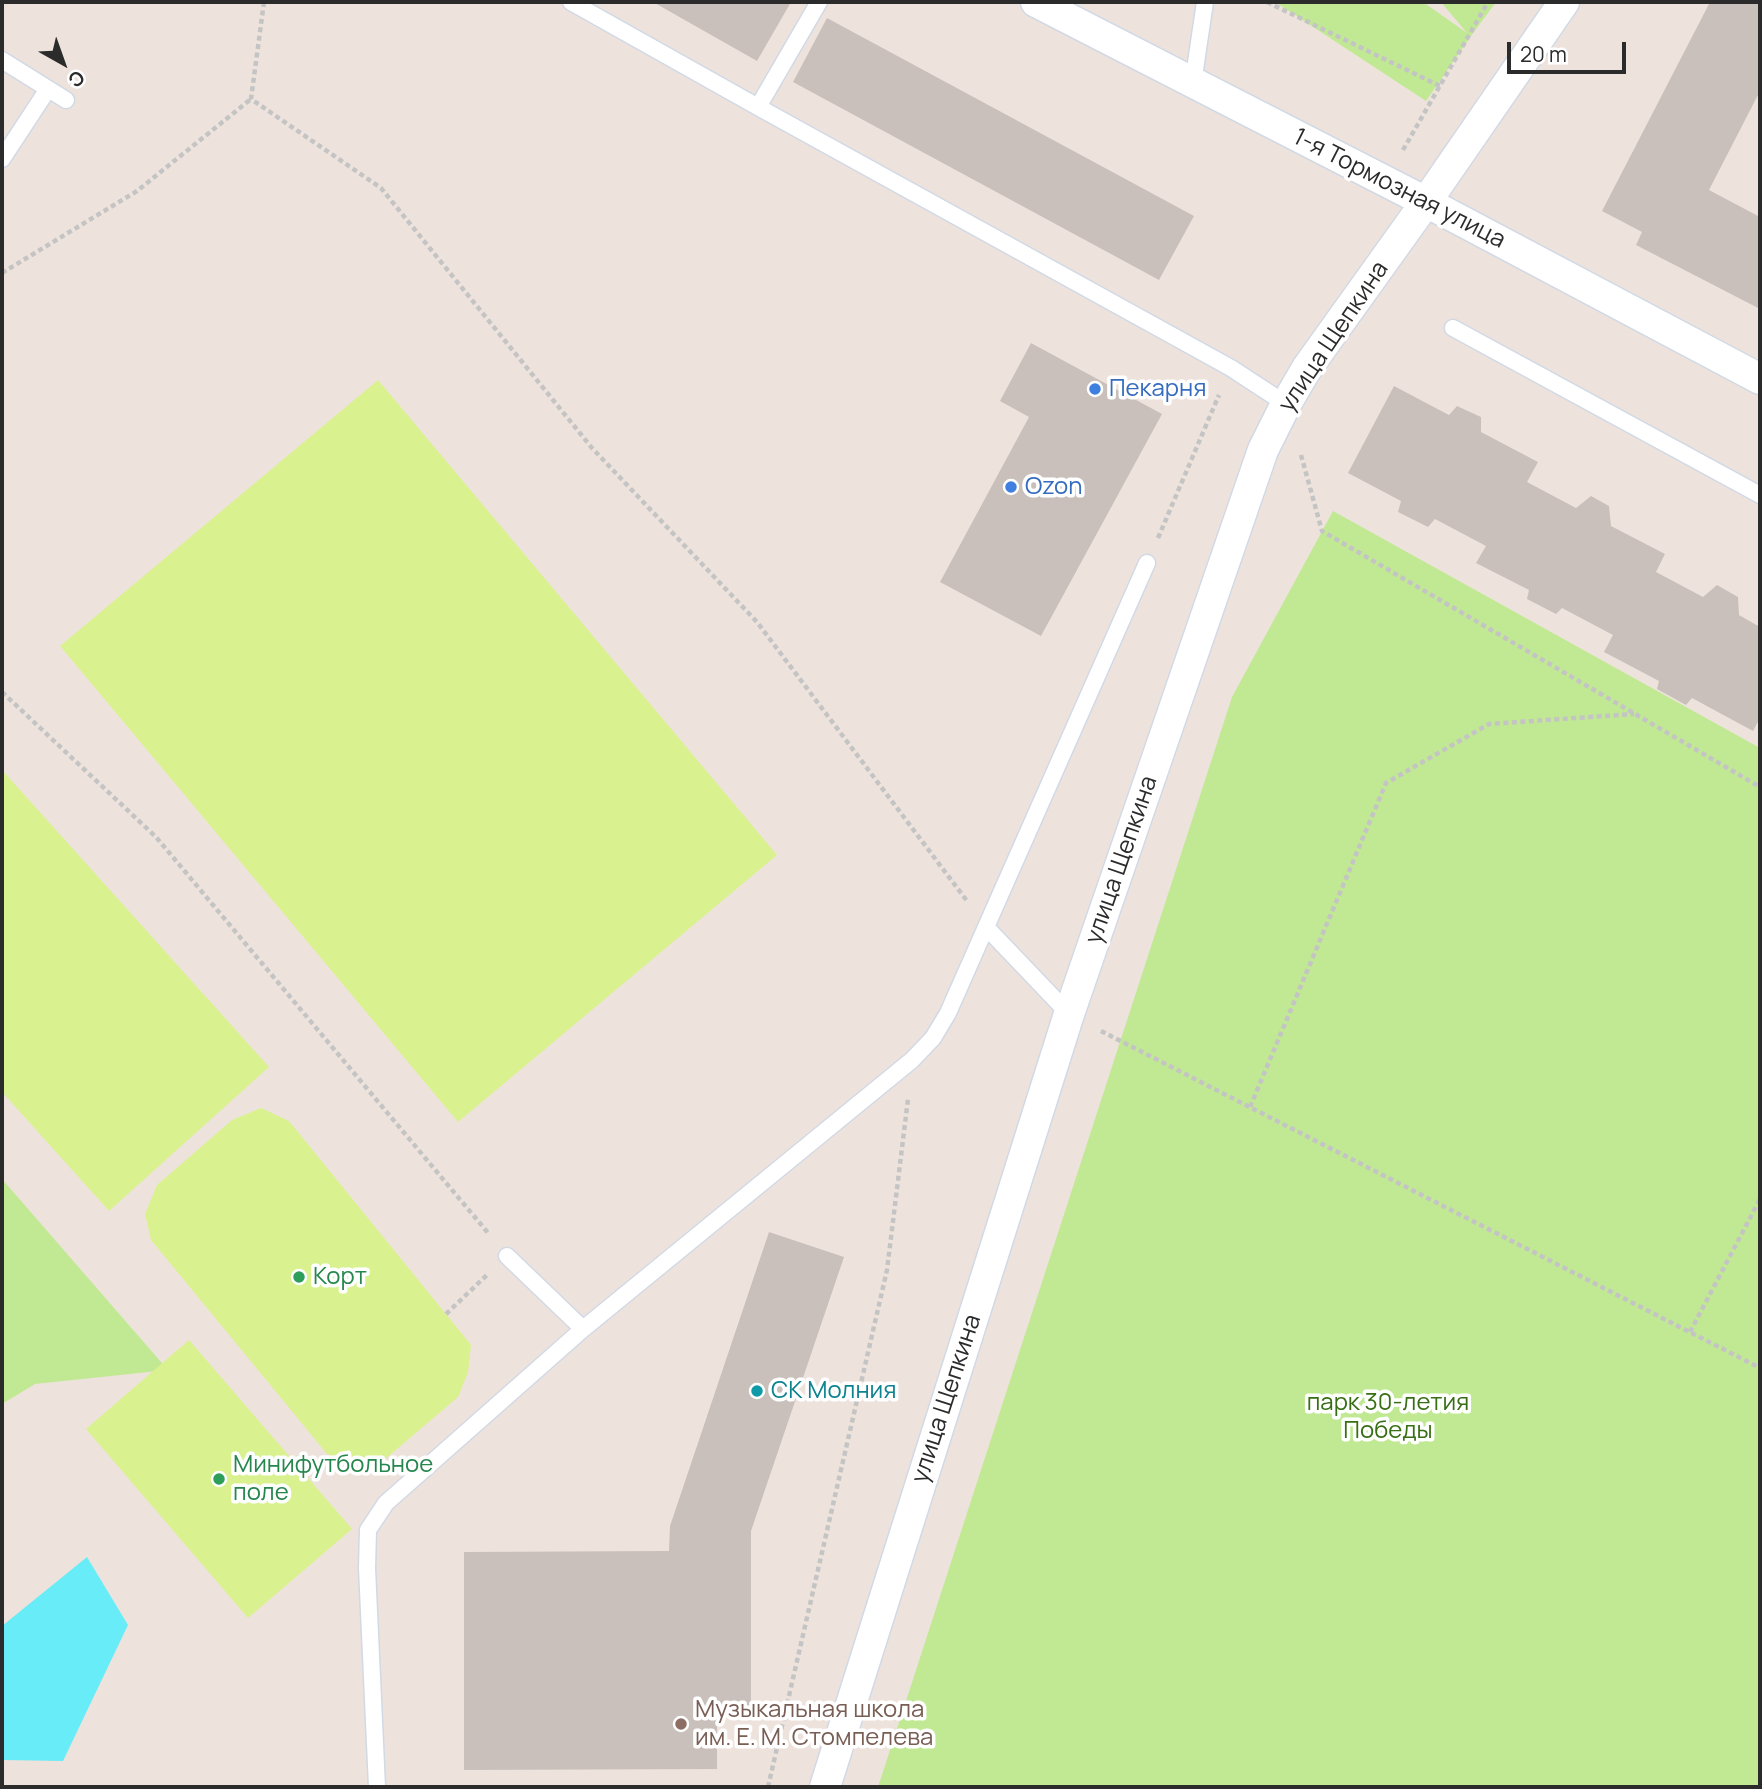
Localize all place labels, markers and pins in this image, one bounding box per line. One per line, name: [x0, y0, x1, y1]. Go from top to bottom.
place label: Пекарня: [1109, 375, 1207, 403]
marker: Пекарня: [1087, 381, 1103, 397]
place label: Ozon: [1025, 473, 1083, 501]
marker: Ozon: [1003, 479, 1019, 495]
place label: Корт: [313, 1263, 367, 1291]
marker: Корт: [291, 1269, 307, 1285]
place label: СК Молния: [771, 1377, 896, 1405]
marker: СК Молния: [749, 1383, 765, 1399]
place label: Минифутбольное поле: [233, 1451, 433, 1507]
marker: Минифутбольное поле: [211, 1471, 227, 1487]
place label: Музыкальная школа им. Е. М. Стомпелева: [695, 1696, 933, 1752]
marker: Музыкальная школа им. Е. М. Стомпелева: [673, 1716, 689, 1732]

